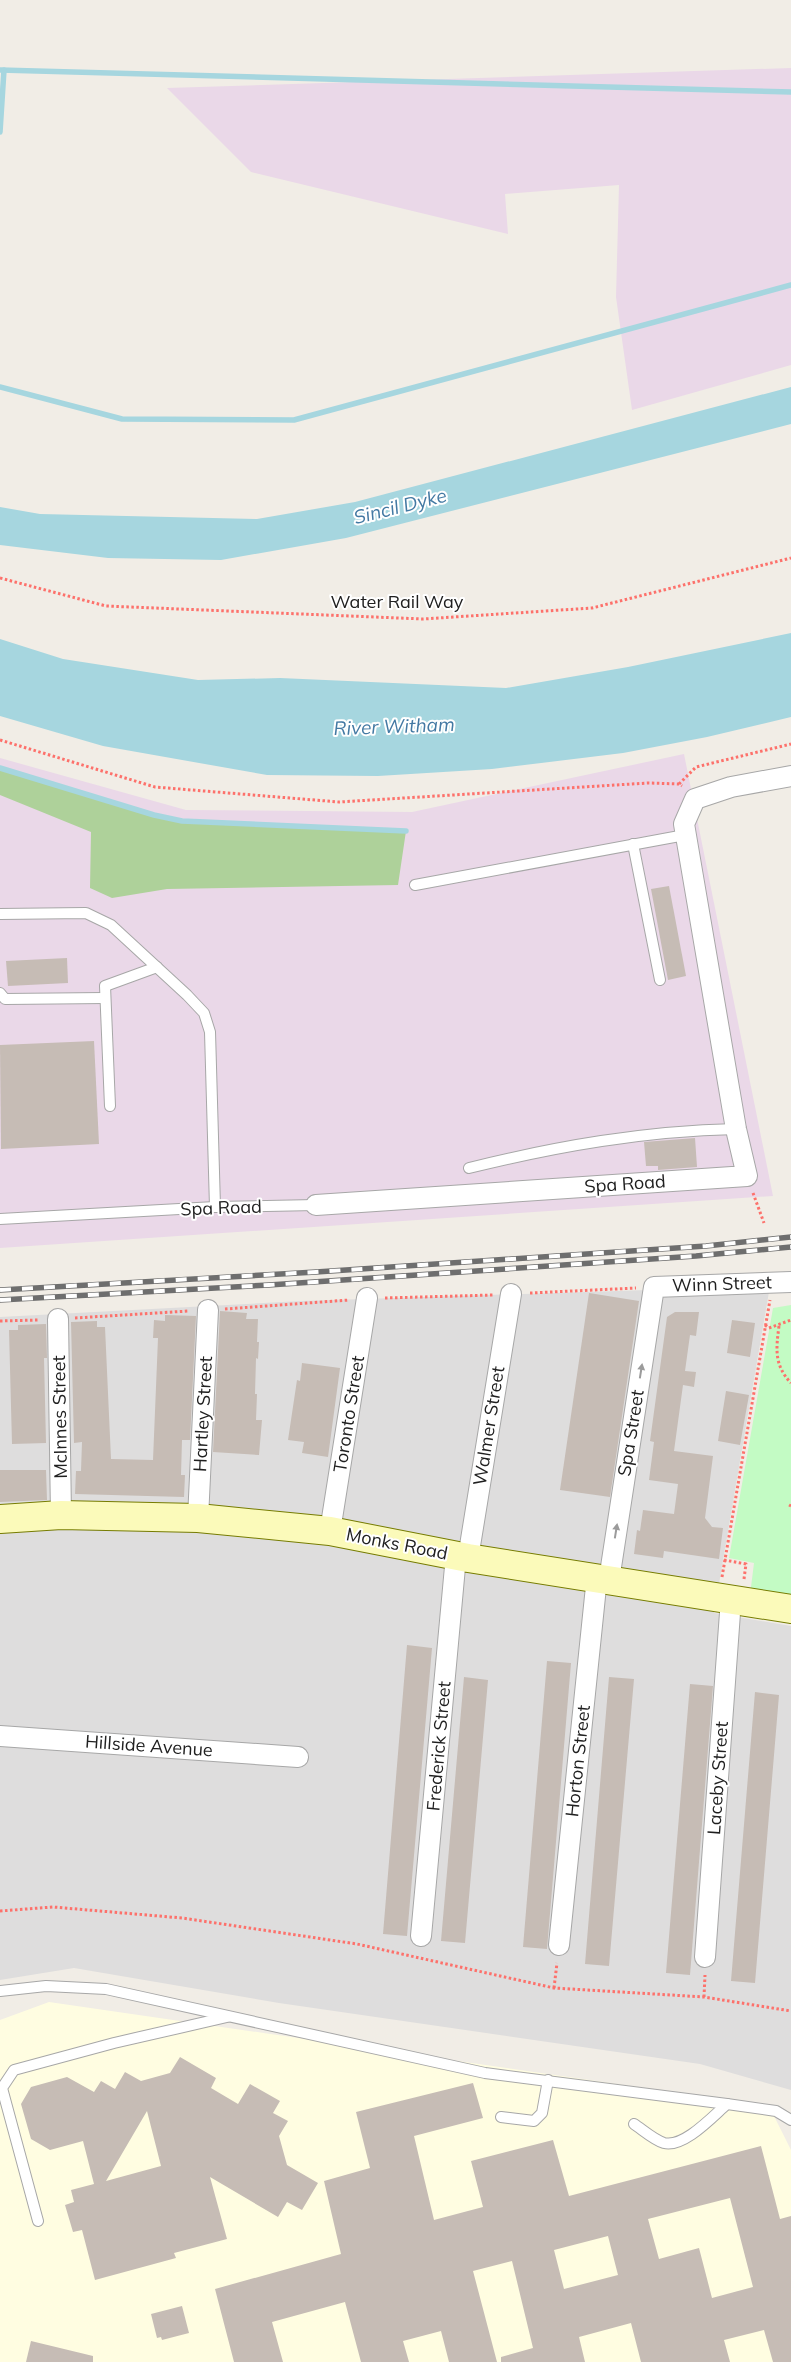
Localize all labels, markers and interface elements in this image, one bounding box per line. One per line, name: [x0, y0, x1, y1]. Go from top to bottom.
water label: Sincil Dyke: [351, 483, 449, 529]
street label: Water Rail Way: [331, 590, 464, 613]
water label: River Witham: [333, 712, 455, 740]
street label: Spa Road: [583, 1169, 666, 1198]
street label: Spa Road: [180, 1195, 262, 1220]
street label: Winn Street: [672, 1270, 772, 1297]
street label: Toronto Street: [328, 1354, 369, 1474]
street label: McInnes Street: [47, 1355, 72, 1479]
street label: Hartley Street: [188, 1356, 217, 1472]
one-way arrow: [637, 1362, 645, 1378]
street label: Walmer Street: [468, 1365, 509, 1487]
street label: Spa Street: [612, 1388, 649, 1478]
street label: Monks Road: [344, 1522, 450, 1565]
one-way arrow: [613, 1523, 621, 1539]
street label: Frederick Street: [421, 1680, 456, 1812]
street label: Horton Street: [560, 1704, 595, 1818]
street label: Laceby Street: [702, 1720, 733, 1836]
street label: Hillside Avenue: [84, 1730, 214, 1761]

